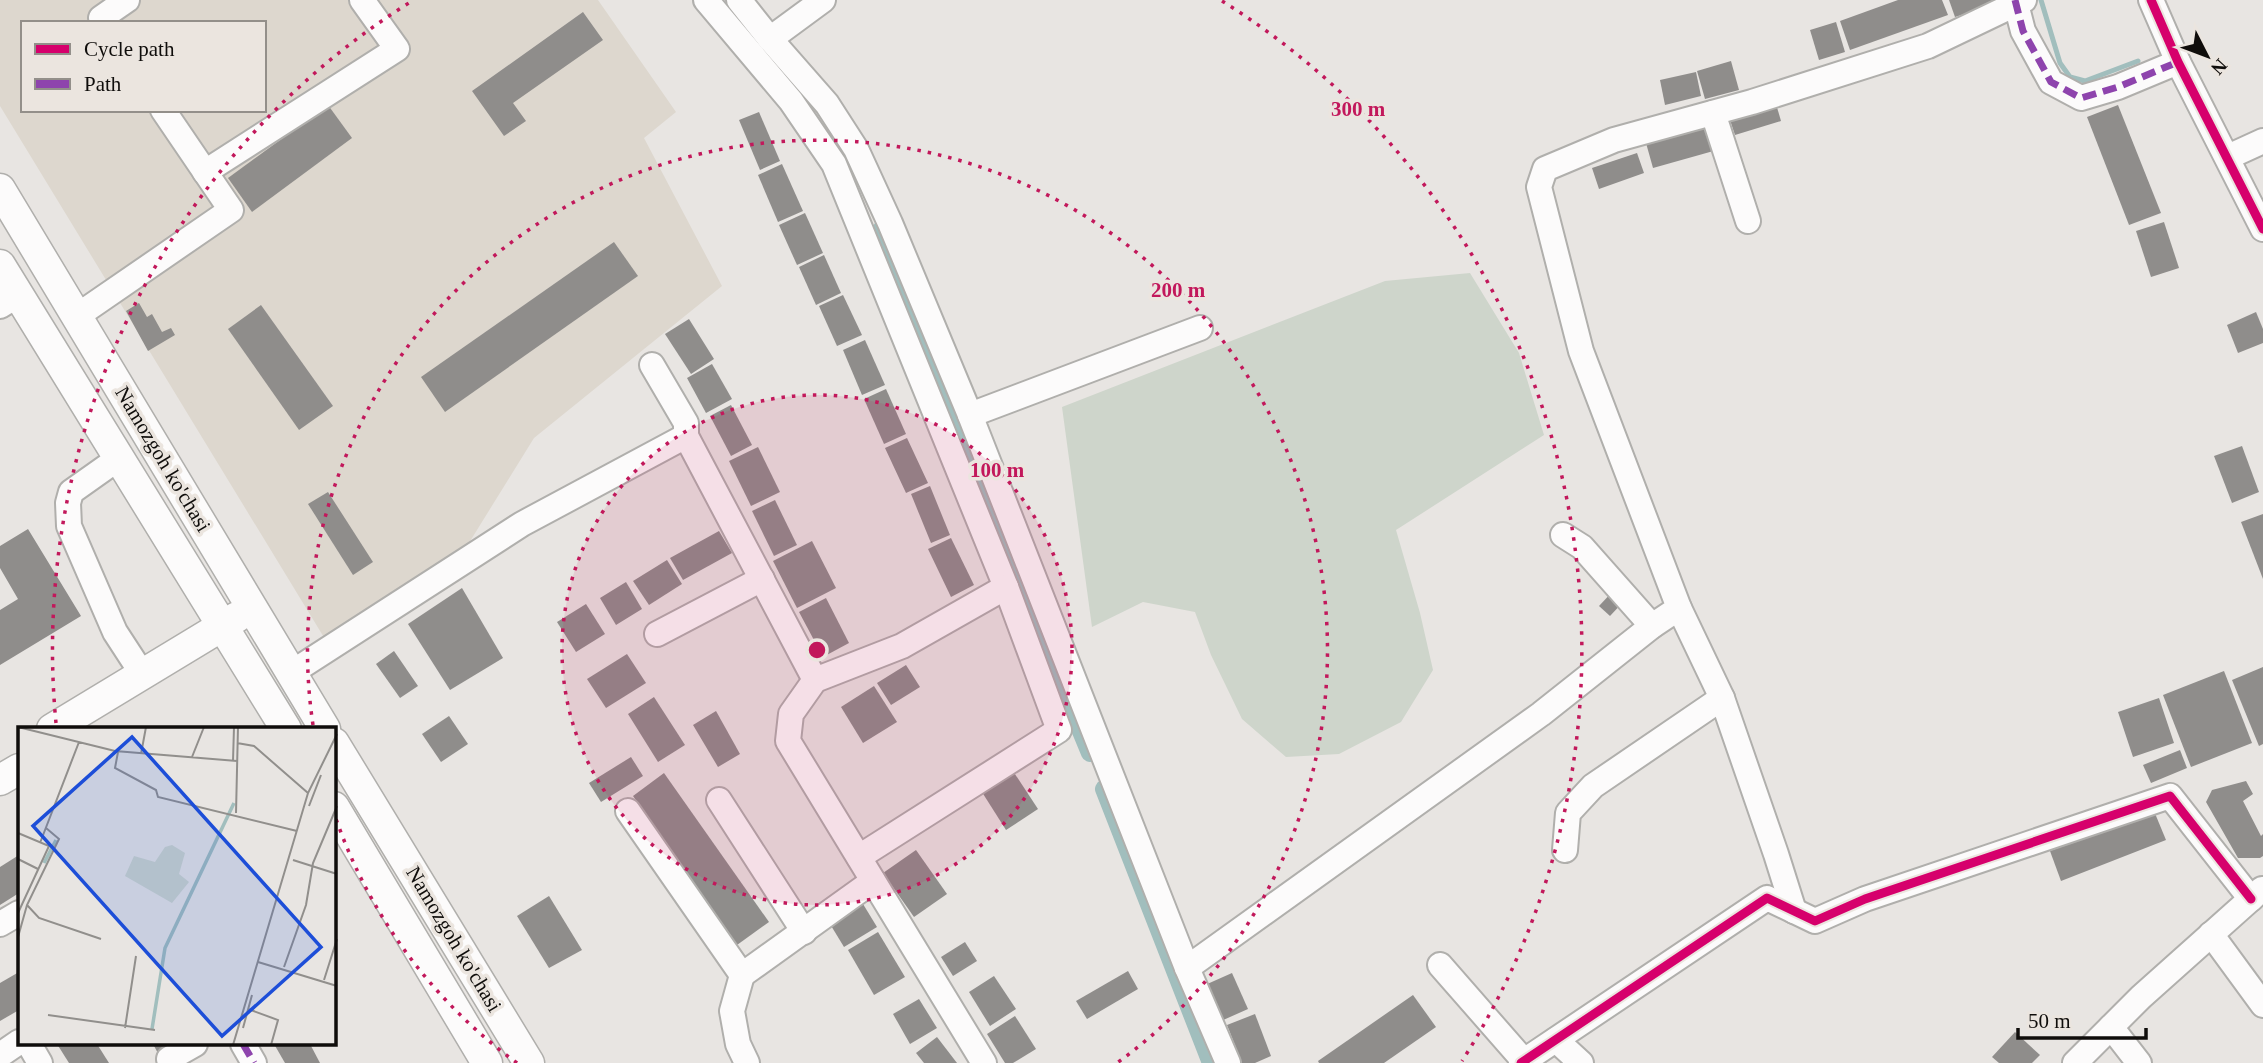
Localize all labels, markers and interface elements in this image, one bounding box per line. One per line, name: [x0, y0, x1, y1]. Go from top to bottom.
legend: [21, 21, 266, 112]
north arrow: [2172, 21, 2242, 91]
text: Cycle path: [84, 37, 175, 61]
text: N: [2207, 55, 2232, 79]
text: Path: [84, 72, 122, 96]
text: 300 m: [1331, 97, 1386, 121]
text: 200 m: [1151, 278, 1206, 302]
street label: Namozgoh ko'chasi: [110, 382, 216, 536]
text: 100 m: [970, 458, 1025, 482]
centre of rings: [805, 638, 829, 662]
inset map: [18, 727, 336, 1046]
street label: Namozgoh ko'chasi: [401, 862, 507, 1016]
scale bar: [2018, 996, 2146, 1040]
text: 50 m: [2028, 1009, 2071, 1033]

